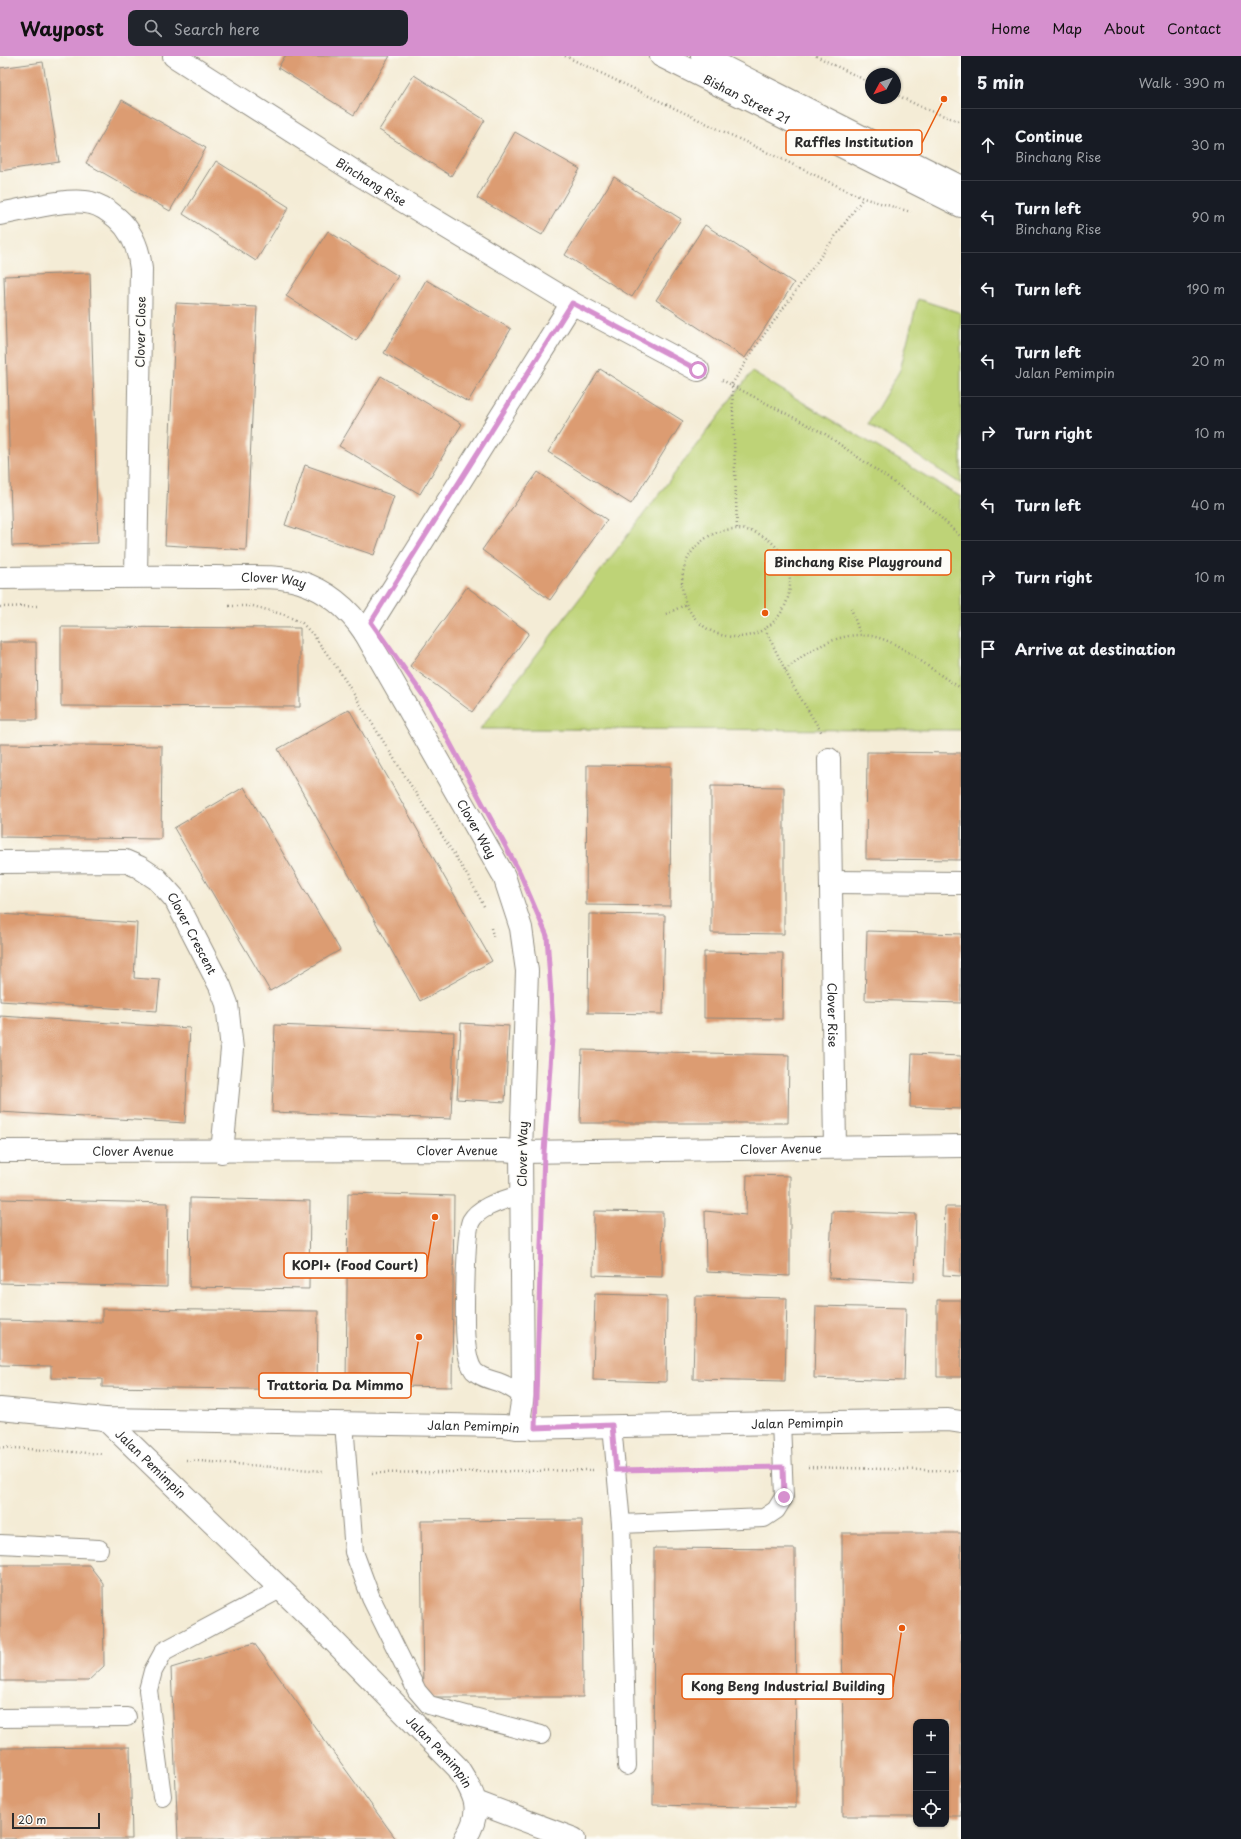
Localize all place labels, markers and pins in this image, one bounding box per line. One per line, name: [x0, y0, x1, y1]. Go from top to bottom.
callout: Raffles Institution: [786, 130, 922, 155]
callout: Binchang Rise Playground: [765, 550, 951, 575]
callout: KOPI+ (Food Court): [284, 1253, 427, 1278]
callout: Trattoria Da Mimmo: [259, 1373, 411, 1398]
callout: Kong Beng Industrial Building: [682, 1674, 893, 1699]

